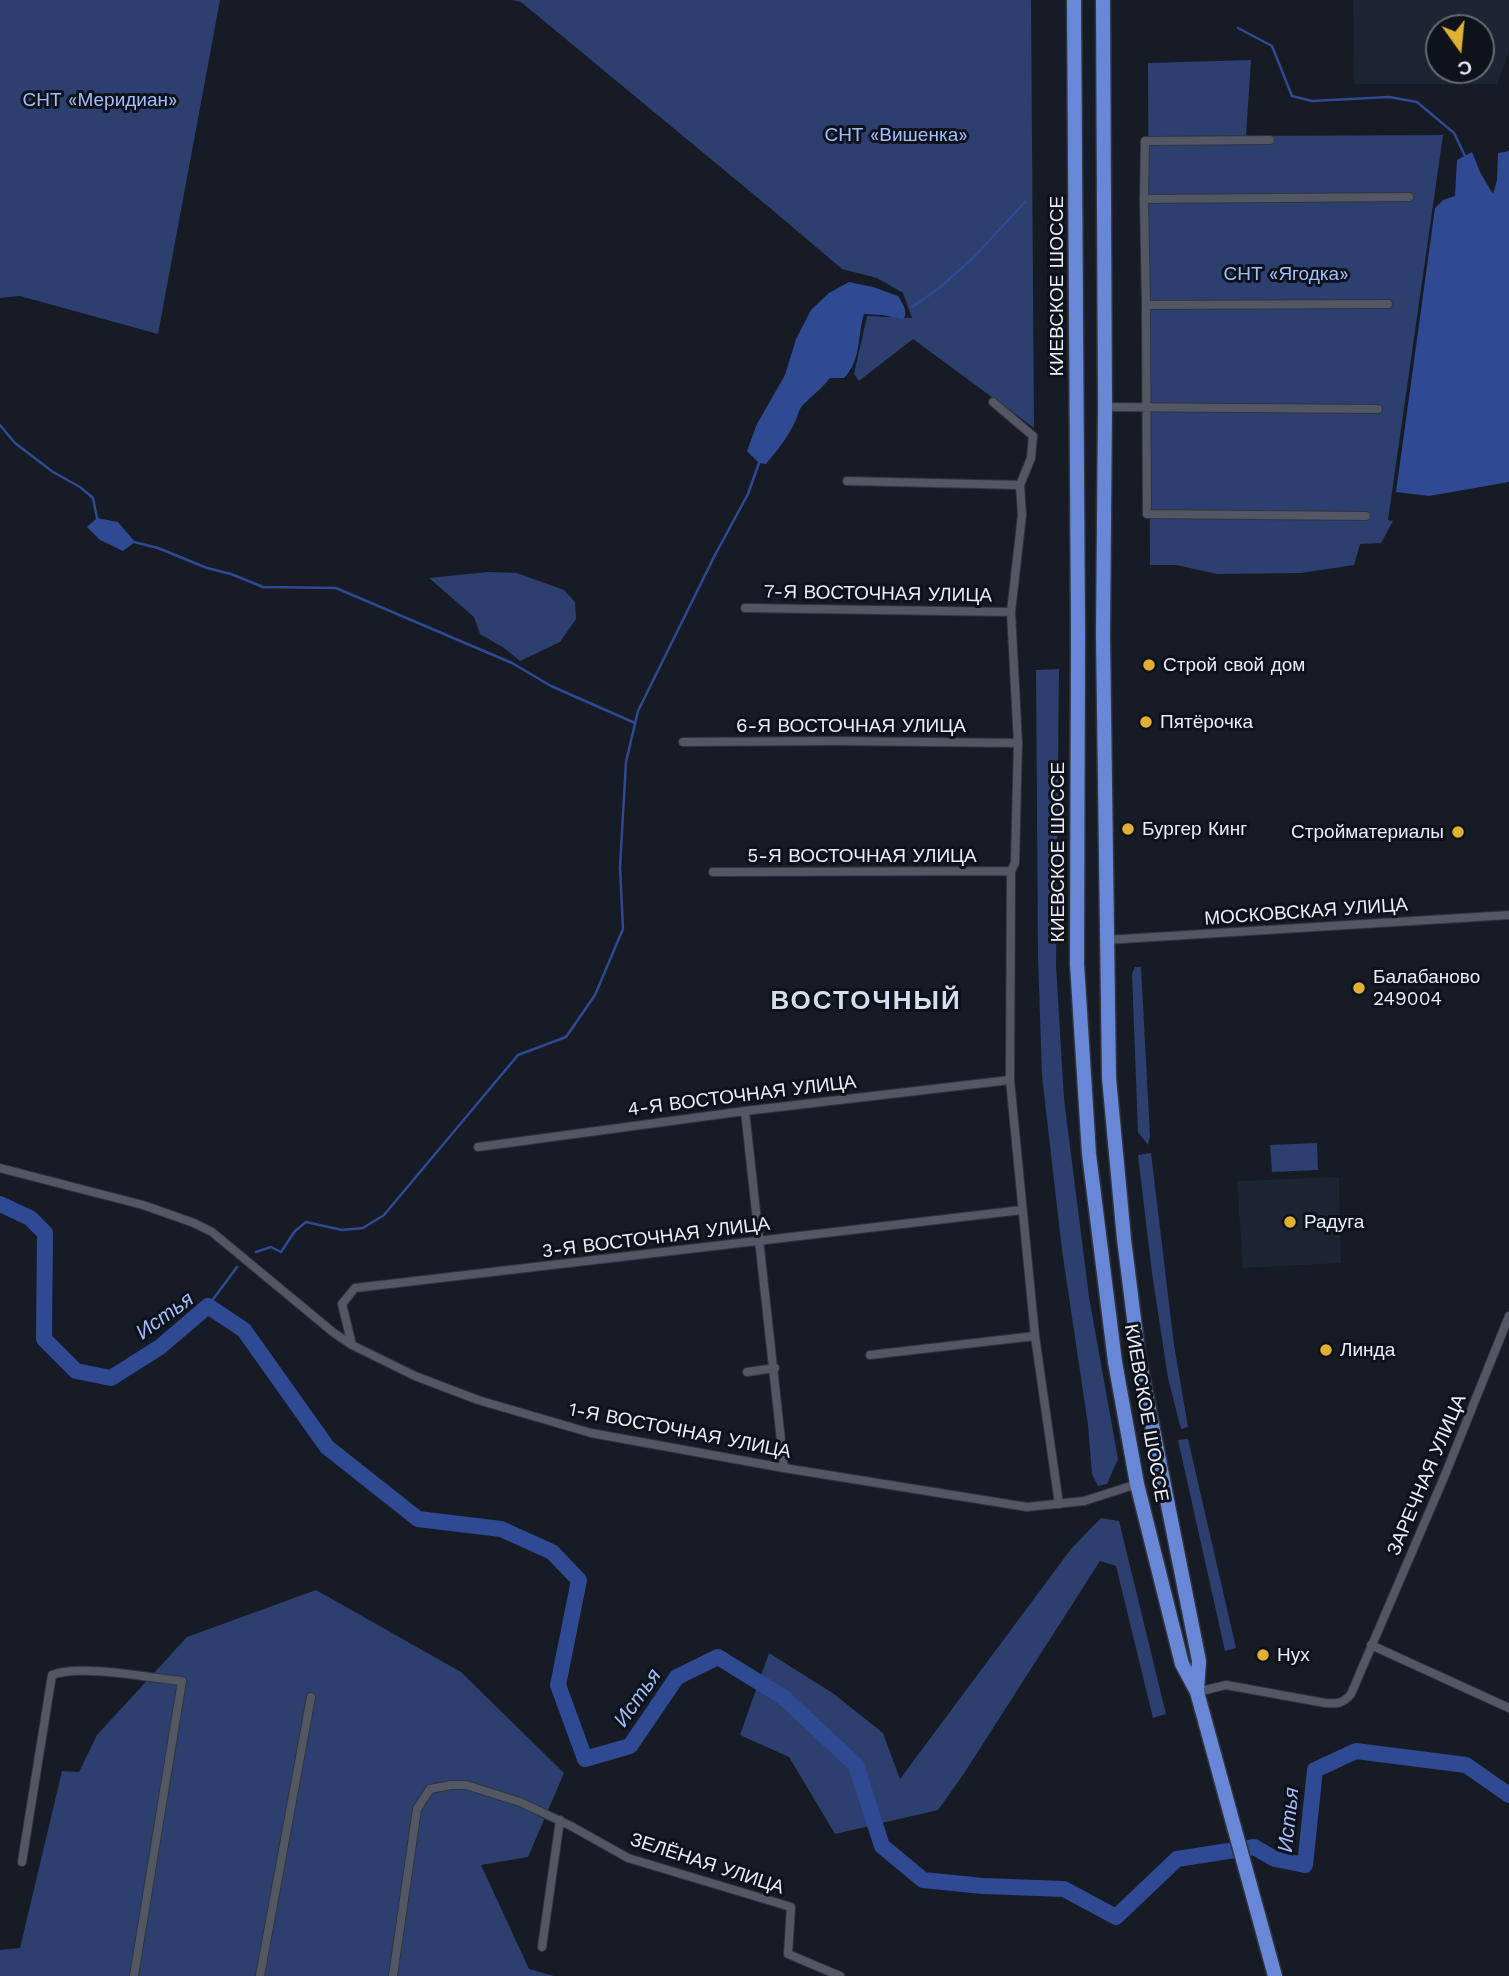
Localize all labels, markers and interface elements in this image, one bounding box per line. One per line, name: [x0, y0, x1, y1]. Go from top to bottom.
north arrow: [1425, 14, 1495, 84]
text: С: [1455, 55, 1475, 81]
park label: СНТ «Меридиан»: [23, 89, 177, 111]
park label: СНТ «Вишенка»: [824, 124, 968, 146]
street label: КИЕВСКОЕ ШОССЕ: [1046, 196, 1068, 376]
park label: СНТ «Ягодка»: [1223, 263, 1349, 285]
street label: 7-Я ВОСТОЧНАЯ УЛИЦА: [764, 581, 992, 607]
place label: Строй свой дом: [1163, 654, 1305, 676]
marker: Строй свой дом: [1141, 657, 1157, 673]
place label: Пятёрочка: [1160, 711, 1253, 733]
marker: Пятёрочка: [1138, 714, 1154, 730]
street label: 6-Я ВОСТОЧНАЯ УЛИЦА: [736, 715, 966, 737]
street label: КИЕВСКОЕ ШОССЕ: [1047, 762, 1069, 942]
place label: Бургер Кинг: [1142, 818, 1247, 840]
marker: Бургер Кинг: [1120, 821, 1136, 837]
place label: Стройматериалы: [1291, 821, 1444, 843]
marker: Стройматериалы: [1450, 824, 1466, 840]
street label: 5-Я ВОСТОЧНАЯ УЛИЦА: [747, 845, 977, 867]
street label: МОСКОВСКАЯ УЛИЦА: [1203, 894, 1409, 930]
place label: Балабаново 249004: [1373, 966, 1480, 1010]
marker: Балабаново 249004: [1351, 980, 1367, 996]
district label: ВОСТОЧНЫЙ: [772, 985, 960, 1017]
street label: 4-Я ВОСТОЧНАЯ УЛИЦА: [626, 1071, 858, 1121]
place label: Радуга: [1304, 1211, 1364, 1233]
street label: 3-Я ВОСТОЧНАЯ УЛИЦА: [541, 1213, 771, 1263]
marker: Радуга: [1282, 1214, 1298, 1230]
water label: Истья: [131, 1287, 199, 1345]
street label: КИЕВСКОЕ ШОССЕ: [1119, 1322, 1173, 1504]
place label: Линда: [1340, 1339, 1395, 1361]
marker: Линда: [1318, 1342, 1334, 1358]
street label: ЗАРЕЧНАЯ УЛИЦА: [1383, 1391, 1471, 1559]
street label: 1-Я ВОСТОЧНАЯ УЛИЦА: [567, 1398, 793, 1464]
place label: Нух: [1277, 1644, 1310, 1666]
marker: Нух: [1255, 1647, 1271, 1663]
water label: Истья: [609, 1664, 667, 1732]
water label: Истья: [1273, 1786, 1305, 1854]
street label: ЗЕЛЁНАЯ УЛИЦА: [627, 1828, 787, 1900]

